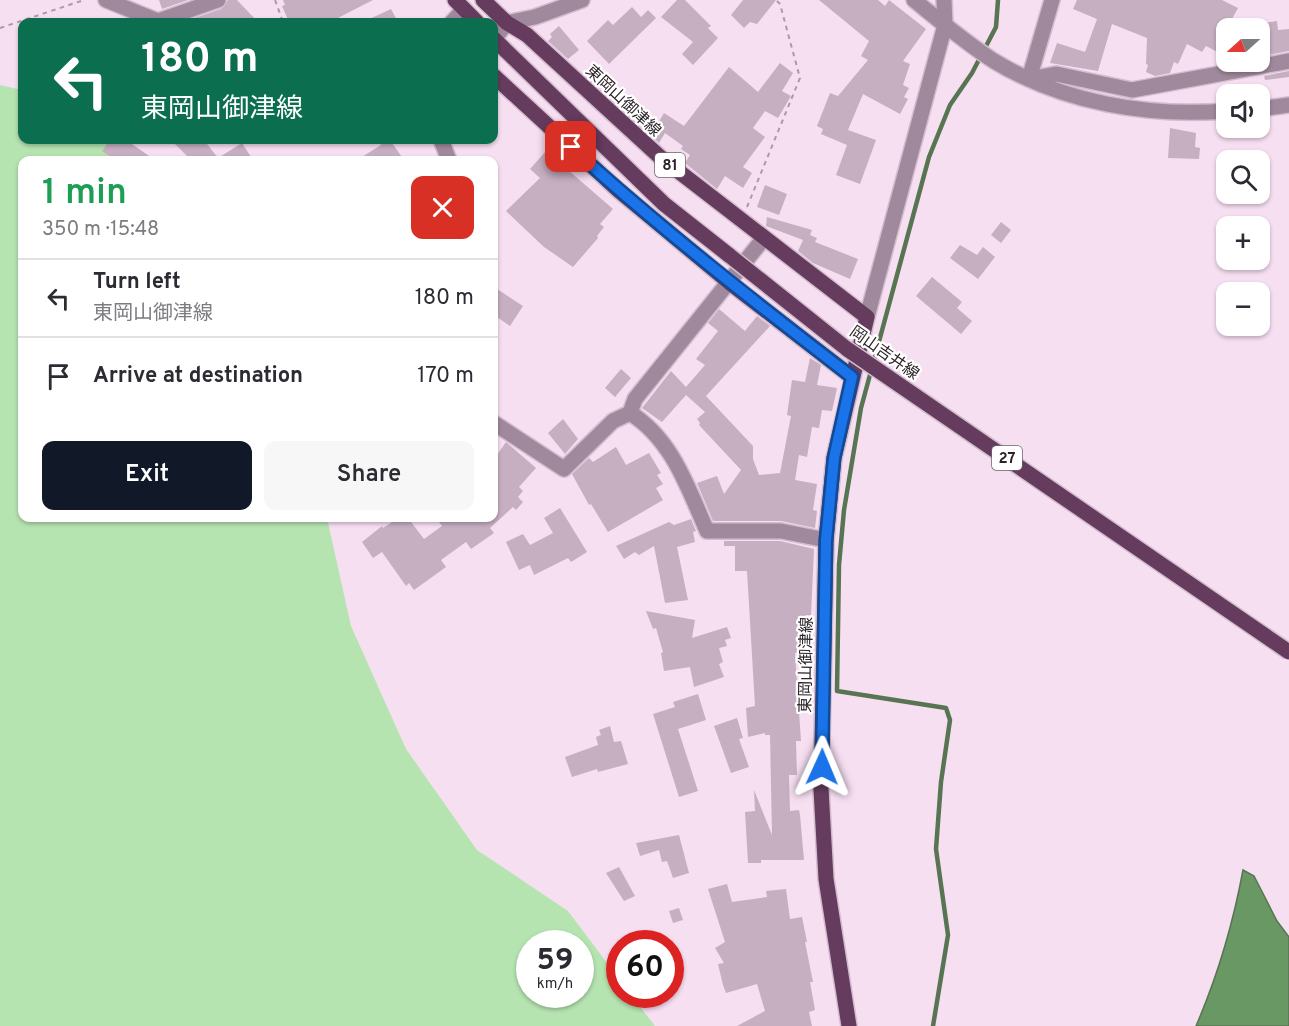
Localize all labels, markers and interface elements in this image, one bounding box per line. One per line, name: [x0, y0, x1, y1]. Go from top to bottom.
north arrow: [1216, 18, 1270, 72]
map controls: [1216, 18, 1270, 336]
text: 180 m: [141, 34, 258, 87]
icon: left: [42, 42, 120, 120]
street label: 東岡山御津線: [581, 61, 665, 142]
button: sound: [1216, 84, 1270, 138]
text: 東岡山御津線: [141, 93, 303, 127]
pin: [545, 121, 596, 172]
icon: arrive: [554, 130, 587, 163]
button: search: [1216, 150, 1270, 204]
road number: 81: [655, 153, 685, 177]
text: 1 min: [42, 171, 127, 217]
button: close: [411, 176, 474, 239]
button: +: [1216, 216, 1270, 270]
text: 350 m · 15:48: [42, 217, 159, 243]
text: Turn left: [93, 269, 181, 296]
icon: left: [42, 282, 75, 315]
button: −: [1216, 282, 1270, 336]
text: 180 m: [415, 285, 474, 312]
text: 東岡山御津線: [93, 301, 213, 327]
street label: 岡山吉井線: [845, 322, 922, 385]
icon: arrive: [42, 360, 75, 393]
text: Arrive at destination: [93, 363, 303, 390]
text: 170 m: [417, 363, 474, 390]
button: Exit: [42, 441, 252, 510]
button: Share: [264, 441, 474, 510]
road number: 27: [992, 446, 1022, 470]
street label: 東岡山御津線: [796, 617, 818, 713]
position arrow: [790, 735, 854, 799]
speed limit sign: 60: [606, 930, 684, 1008]
text: 59: [537, 943, 573, 980]
text: km/h: [537, 975, 573, 994]

